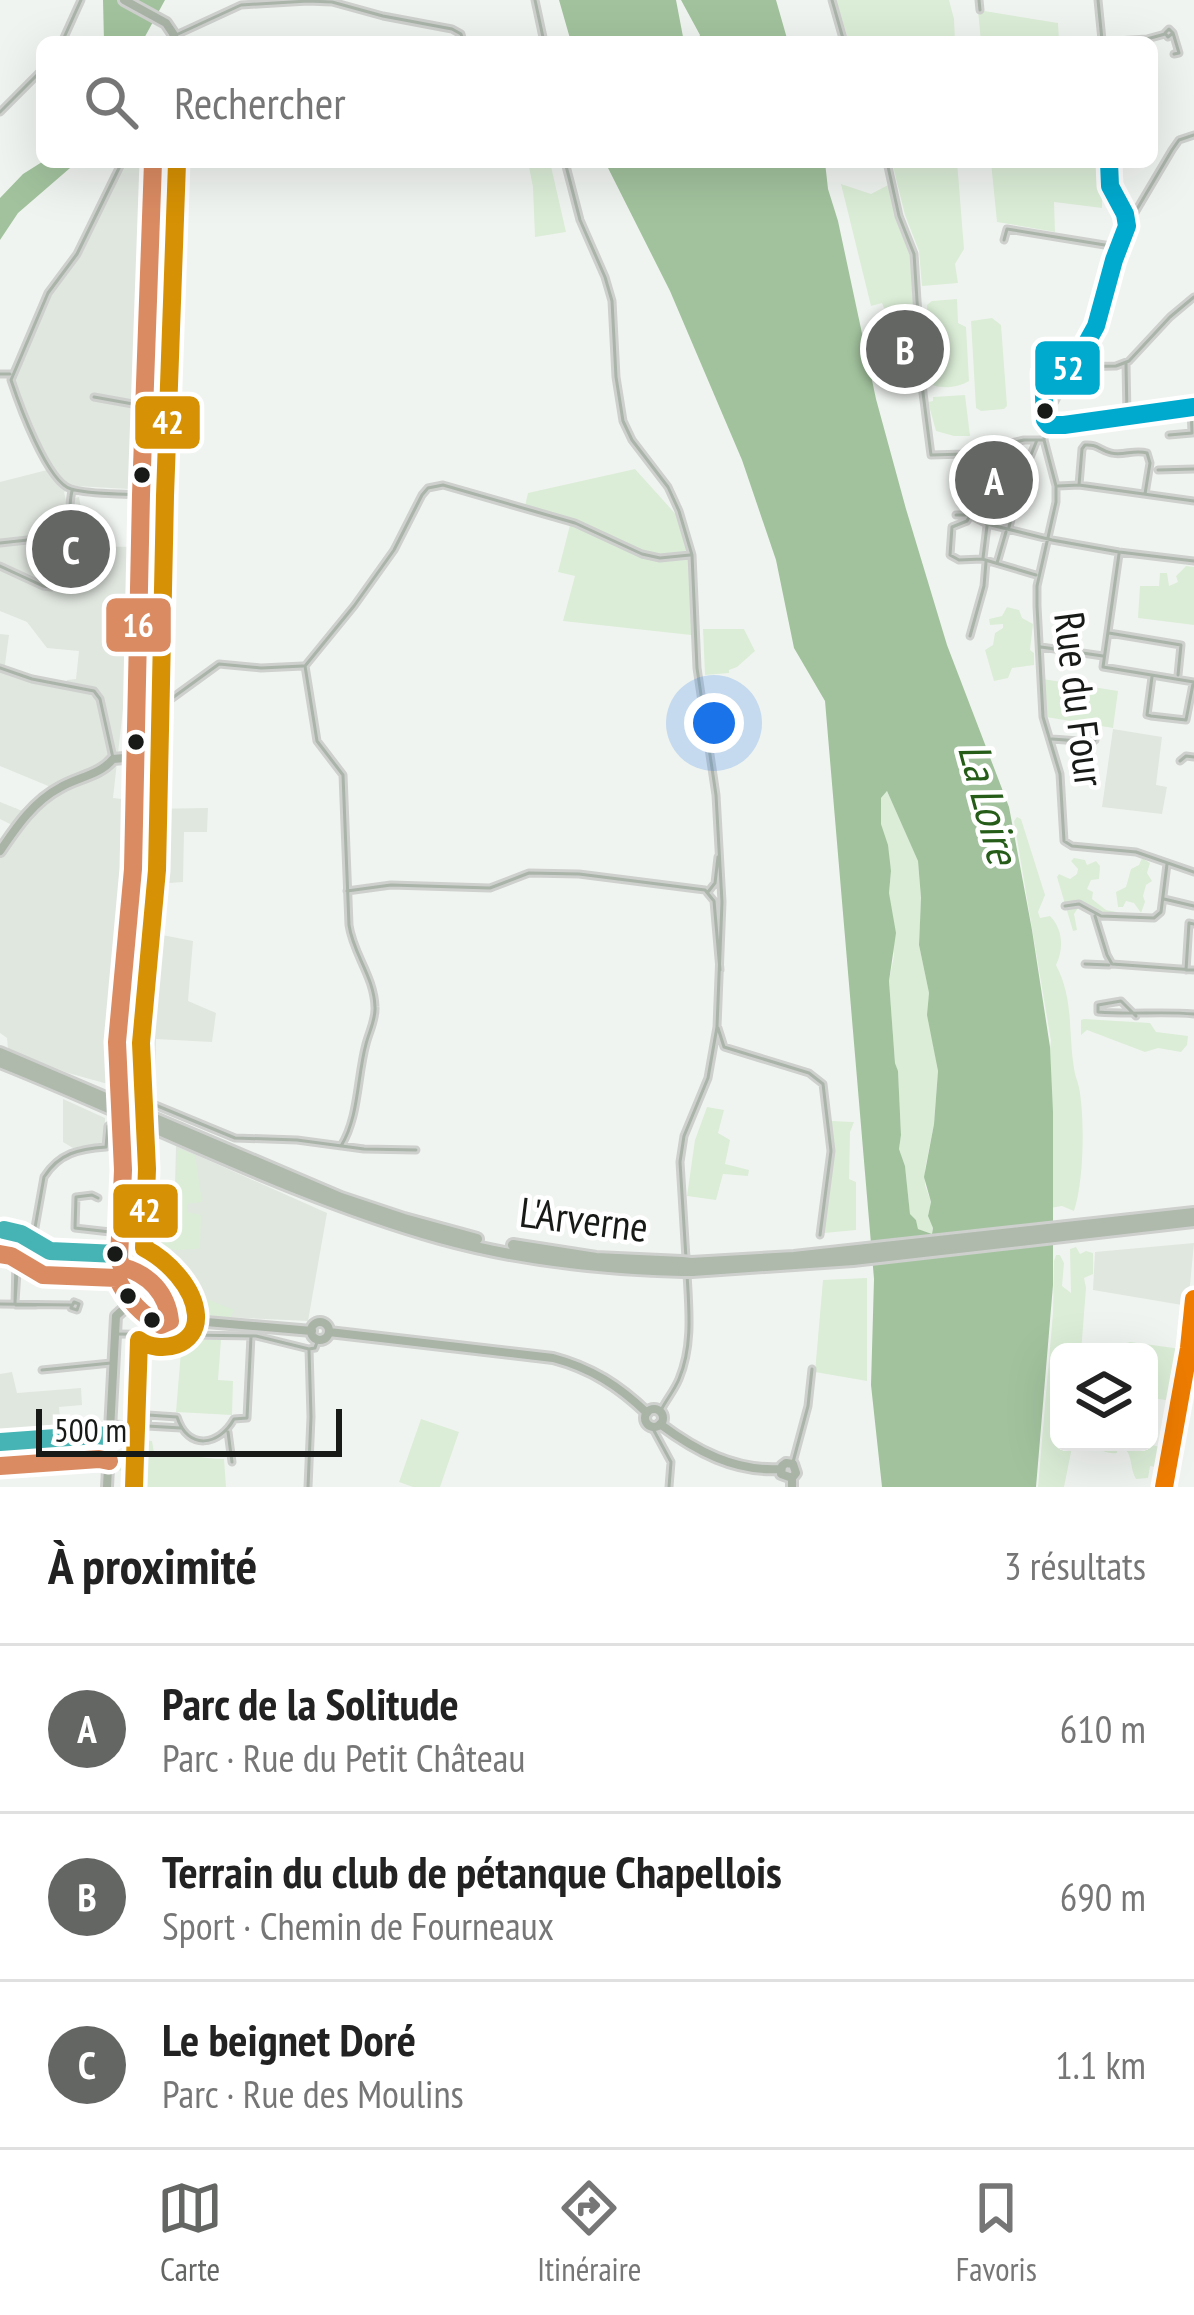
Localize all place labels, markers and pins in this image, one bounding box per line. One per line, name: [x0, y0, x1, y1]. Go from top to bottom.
pin: B: [866, 304, 944, 394]
unlabelled marker: [1034, 400, 1056, 422]
pin: A: [955, 435, 1033, 525]
unlabelled marker: [131, 464, 153, 486]
pin: C: [32, 504, 110, 594]
unlabelled marker: [125, 731, 147, 753]
unlabelled marker: [104, 1243, 126, 1265]
unlabelled marker: [117, 1285, 139, 1307]
unlabelled marker: [141, 1309, 163, 1331]

